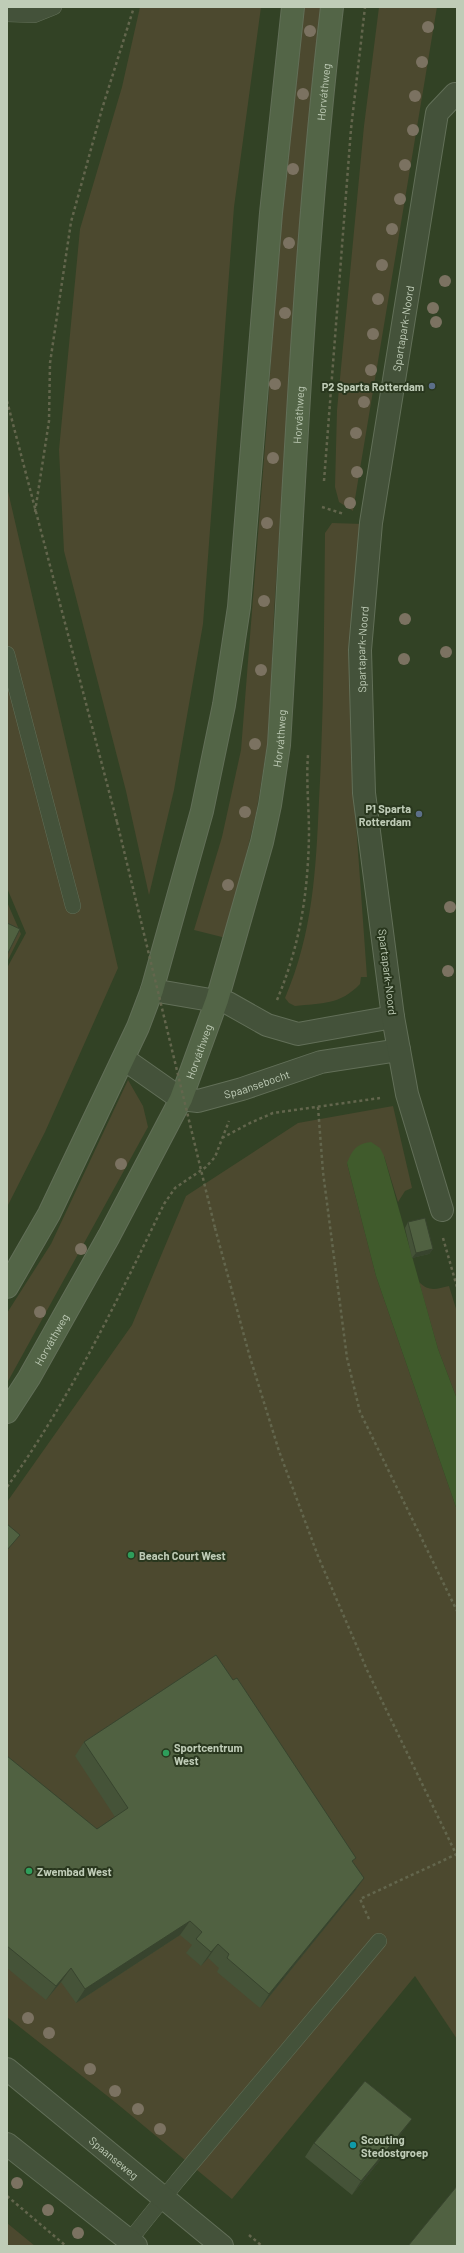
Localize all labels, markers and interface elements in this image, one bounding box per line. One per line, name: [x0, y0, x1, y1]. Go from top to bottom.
street label: Horváthweg: [313, 62, 332, 121]
street label: Spartapark-Noord: [389, 284, 416, 372]
place label: P2 Sparta Rotterdam: [322, 380, 424, 393]
marker: P2 Sparta Rotterdam: [427, 381, 437, 391]
street label: Horváthweg: [290, 386, 306, 444]
street label: Spartapark-Noord: [353, 606, 370, 693]
street label: Horváthweg: [269, 709, 288, 768]
place label: P1 Sparta Rotterdam: [359, 802, 411, 828]
marker: P1 Sparta Rotterdam: [414, 809, 424, 819]
street label: Spartapark-Noord: [376, 928, 400, 1016]
street label: Horváthweg: [182, 1022, 214, 1081]
street label: Spaansebocht: [222, 1067, 291, 1100]
street label: Horváthweg: [31, 1311, 71, 1368]
place label: Beach Court West: [139, 1549, 226, 1562]
marker: Beach Court West: [126, 1550, 136, 1560]
place label: Sportcentrum West: [174, 1741, 243, 1767]
marker: Sportcentrum West: [161, 1748, 171, 1758]
place label: Zwembad West: [37, 1865, 112, 1878]
marker: Zwembad West: [24, 1866, 34, 1876]
street label: Spaanseweg: [87, 2133, 142, 2182]
place label: Scouting Stedostgroep: [361, 2133, 428, 2159]
marker: Scouting Stedostgroep: [348, 2140, 358, 2150]

